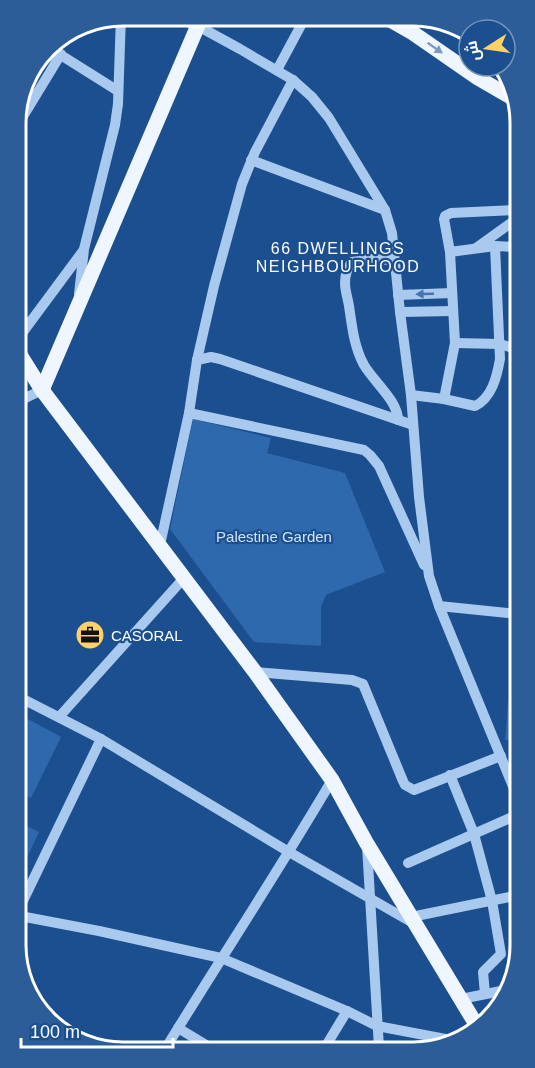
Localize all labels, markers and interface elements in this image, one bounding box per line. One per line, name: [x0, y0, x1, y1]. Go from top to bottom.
north arrow: [457, 18, 517, 78]
text: ش: [462, 39, 484, 63]
one-way arrow: [426, 42, 442, 54]
district label: 66 DWELLINGS NEIGHBOURHOOD: [256, 240, 420, 275]
one-way arrow: [416, 289, 435, 299]
park label: Palestine Garden: [216, 528, 332, 545]
office icon: CASORAL: [74, 619, 106, 651]
place label: CASORAL: [111, 627, 183, 644]
scale bar: [21, 1011, 172, 1049]
text: 100 m: [30, 1022, 80, 1042]

